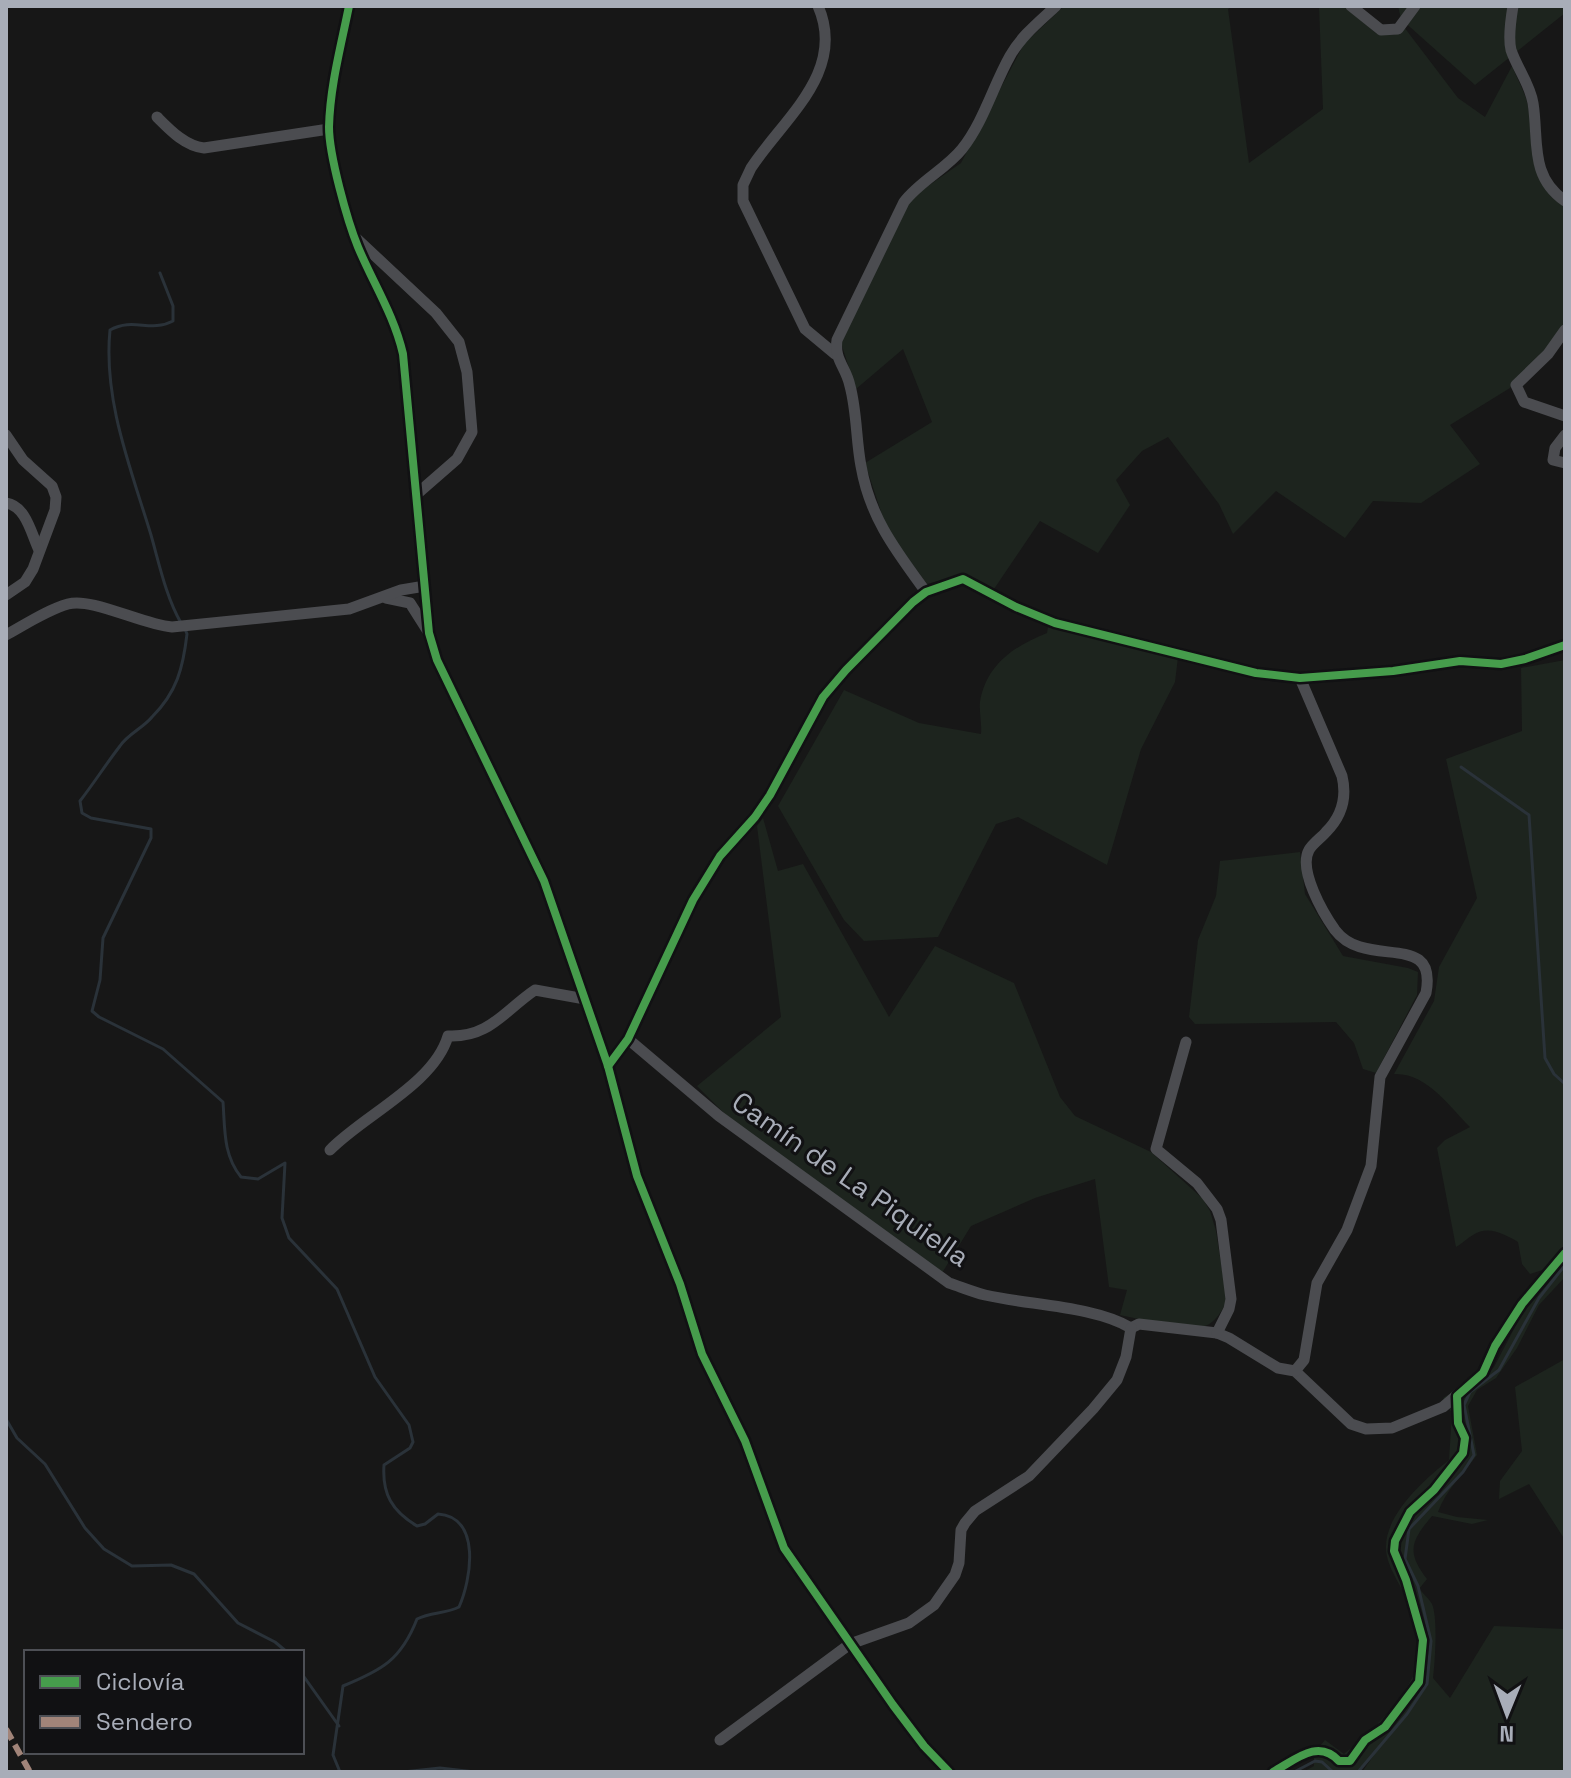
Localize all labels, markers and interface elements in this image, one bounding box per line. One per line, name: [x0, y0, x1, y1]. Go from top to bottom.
street label: Camín de La Piquiella: [725, 1083, 977, 1275]
legend: [24, 1650, 304, 1754]
text: Ciclovía: [96, 1666, 185, 1697]
north arrow: [1467, 1674, 1547, 1754]
text: Sendero: [96, 1706, 193, 1737]
text: N: [1499, 1720, 1514, 1748]

